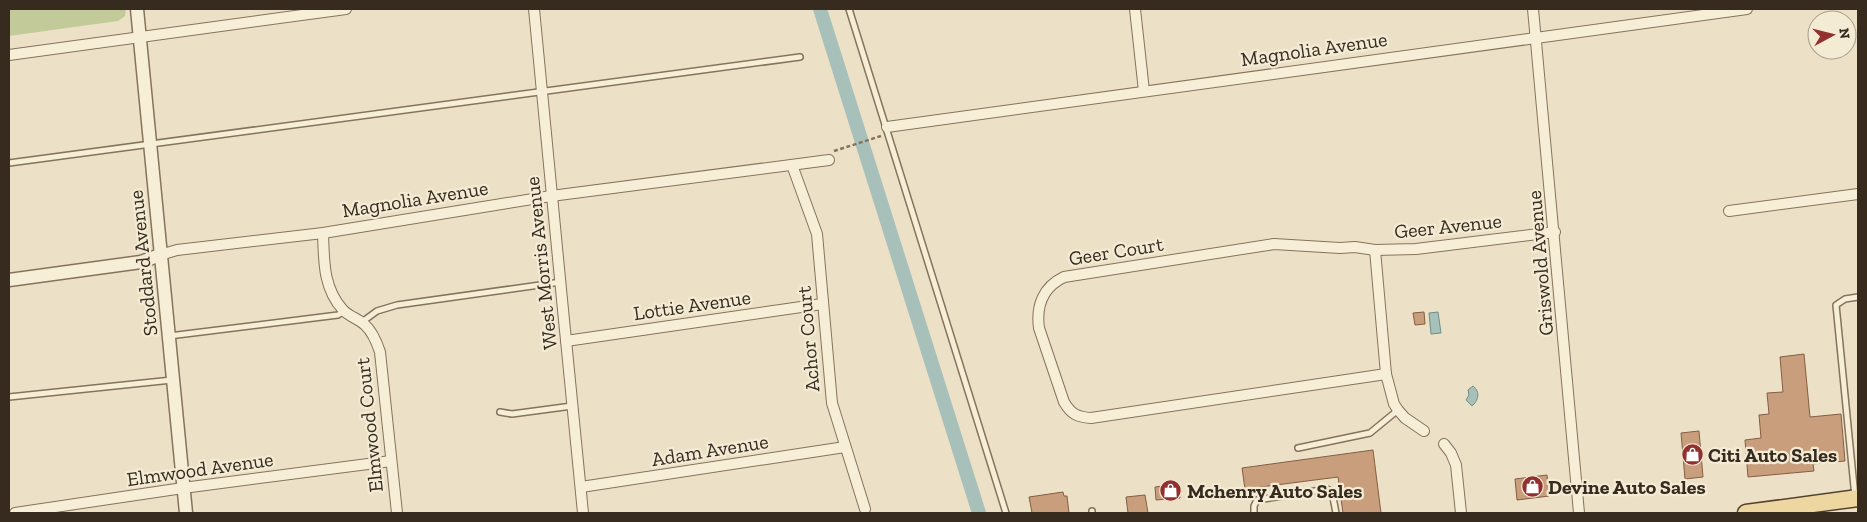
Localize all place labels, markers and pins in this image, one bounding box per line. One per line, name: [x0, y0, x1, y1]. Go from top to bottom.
shop icon: Citi Auto Sales: [1680, 443, 1704, 467]
place label: Citi Auto Sales: [1708, 443, 1837, 467]
shop icon: Devine Auto Sales: [1520, 475, 1544, 499]
place label: Devine Auto Sales: [1548, 475, 1706, 499]
shop icon: Mchenry Auto Sales: [1159, 479, 1183, 503]
place label: Mchenry Auto Sales: [1187, 479, 1362, 503]

